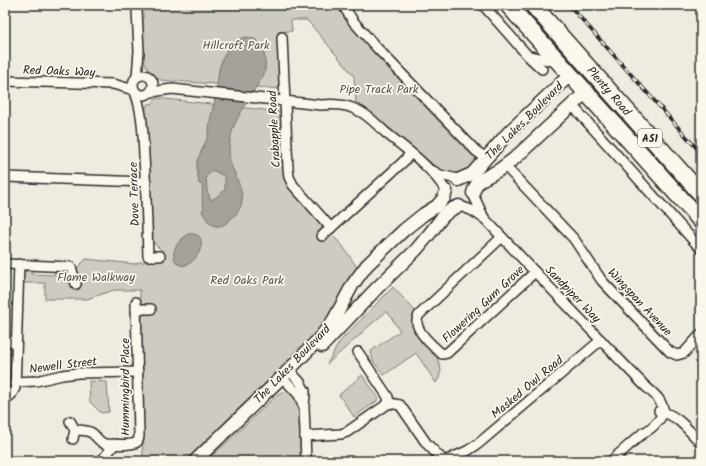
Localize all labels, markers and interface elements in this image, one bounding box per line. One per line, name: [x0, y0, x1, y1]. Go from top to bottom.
park label: Hillcroft Park: [202, 36, 270, 55]
street label: Red Oaks Way: [22, 61, 96, 82]
street label: Plenty Road: [582, 62, 636, 121]
street label: The Lakes Boulevard: [481, 77, 569, 165]
park label: Pipe Track Park: [340, 80, 419, 99]
street label: Crabapple Road: [263, 89, 286, 168]
road number: A51: [638, 129, 662, 147]
street label: Dove Terrace: [124, 161, 145, 227]
street label: Flowering Gum Grove: [438, 261, 529, 348]
street label: Sandpiper Way: [540, 261, 605, 328]
street label: Wingspan Avenue: [603, 264, 677, 341]
park label: Flame Walkway: [57, 268, 135, 287]
park label: Red Oaks Park: [210, 271, 284, 290]
street label: The Lakes Boulevard: [249, 320, 336, 408]
street label: Hummingbird Place: [116, 338, 135, 436]
street label: Masked Owl Road: [487, 351, 568, 423]
street label: Newell Street: [28, 352, 98, 379]

